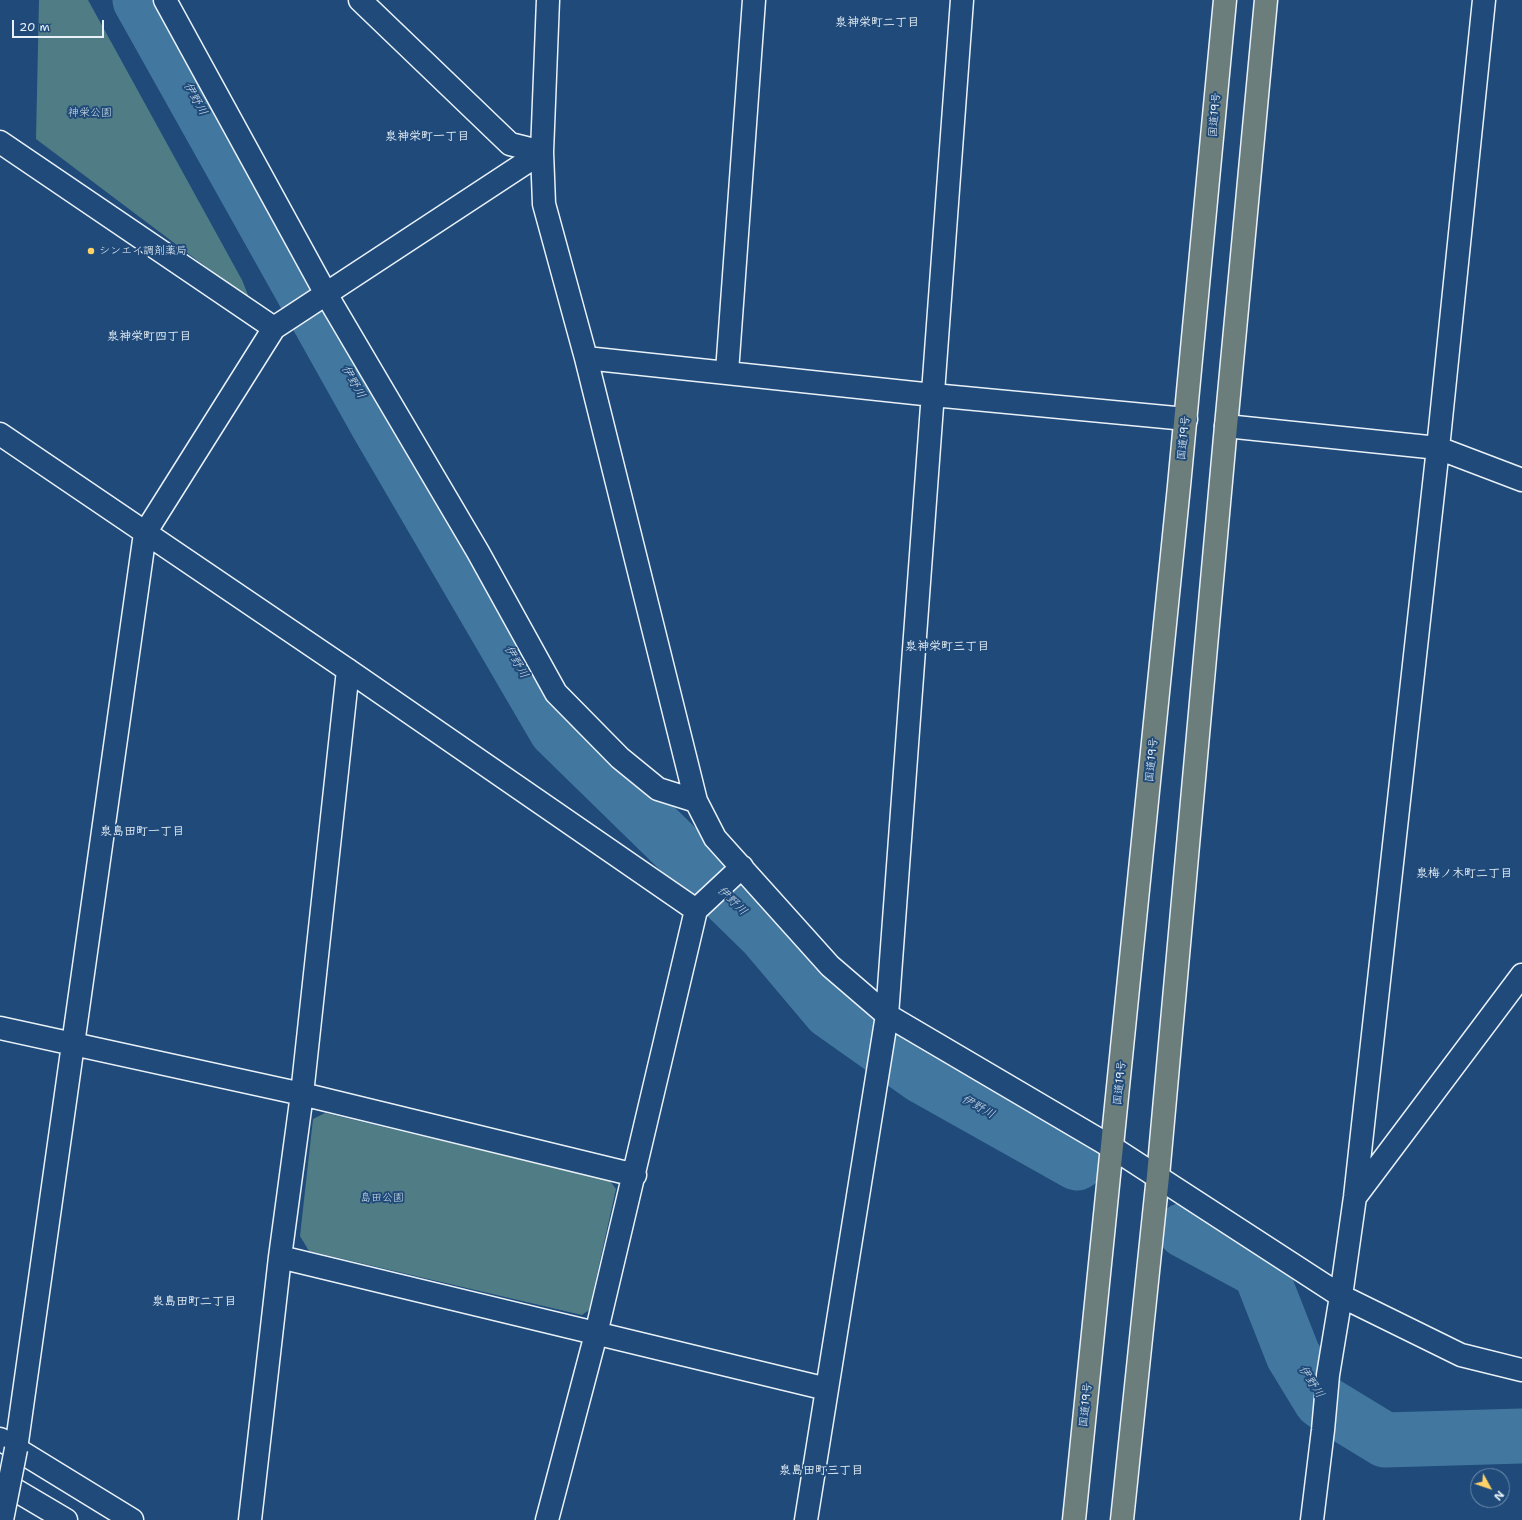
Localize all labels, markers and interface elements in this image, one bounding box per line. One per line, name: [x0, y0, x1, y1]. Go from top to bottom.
scale bar: [14, 12, 106, 38]
district label: 泉神栄町二丁目: [835, 16, 919, 30]
text: 20 m: [19, 19, 50, 35]
water label: 伊野川: [180, 80, 210, 118]
street label: 国道19号: [1206, 92, 1224, 138]
park label: 神栄公園: [68, 106, 112, 120]
district label: 泉神栄町一丁目: [385, 130, 469, 144]
place label: シンエイ調剤薬局: [99, 244, 187, 258]
marker: シンエイ調剤薬局: [86, 246, 96, 256]
district label: 泉神栄町四丁目: [107, 330, 191, 344]
water label: 伊野川: [338, 363, 368, 401]
street label: 国道19号: [1175, 415, 1193, 461]
district label: 泉神栄町三丁目: [905, 640, 989, 654]
water label: 伊野川: [501, 643, 531, 681]
street label: 国道19号: [1143, 737, 1161, 783]
district label: 泉島田町一丁目: [100, 825, 184, 839]
district label: 泉梅ノ木町二丁目: [1416, 867, 1512, 881]
water label: 伊野川: [714, 883, 750, 919]
street label: 国道19号: [1111, 1060, 1129, 1106]
water label: 伊野川: [959, 1092, 997, 1122]
park label: 島田公園: [360, 1191, 404, 1205]
district label: 泉島田町二丁目: [152, 1295, 236, 1309]
water label: 伊野川: [1295, 1363, 1327, 1401]
street label: 国道19号: [1077, 1382, 1095, 1428]
district label: 泉島田町三丁目: [779, 1464, 863, 1478]
north arrow: [1470, 1468, 1510, 1508]
text: N: [1490, 1487, 1507, 1504]

